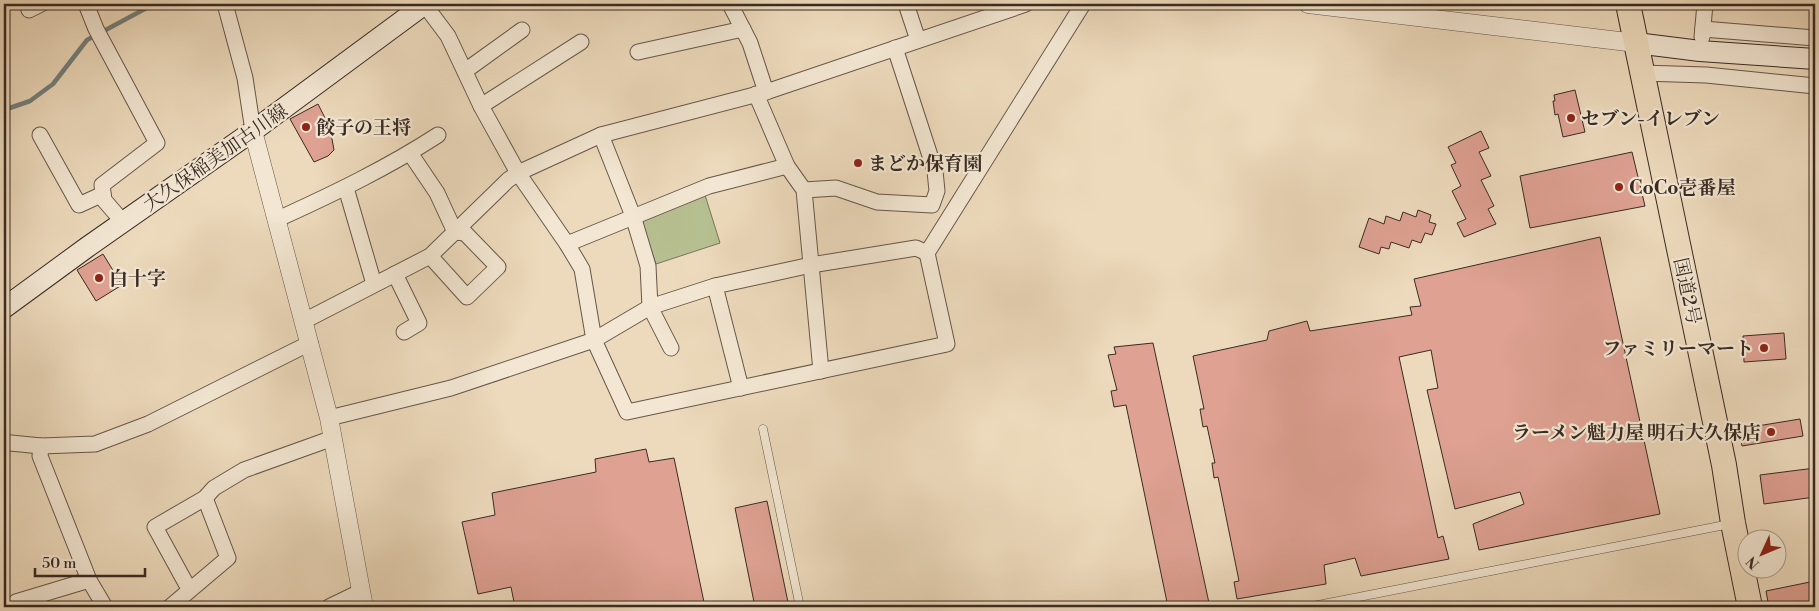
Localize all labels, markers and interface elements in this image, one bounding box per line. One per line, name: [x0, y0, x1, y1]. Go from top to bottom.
street label: 大久保稲美加古川線: [139, 99, 293, 217]
place label: セブン-イレブン: [1581, 107, 1720, 131]
marker: セブン-イレブン: [1565, 112, 1577, 124]
place label: 餃子の王将: [316, 116, 411, 140]
marker: 餃子の王将: [300, 121, 312, 133]
place label: まどか保育園: [868, 152, 982, 176]
marker: まどか保育園: [852, 157, 864, 169]
place label: CoCo壱番屋: [1629, 176, 1735, 200]
marker: CoCo壱番屋: [1613, 181, 1625, 193]
street label: 国道2号: [1668, 256, 1706, 327]
place label: 白十字: [109, 267, 166, 291]
marker: 白十字: [93, 272, 105, 284]
place label: ファミリーマート: [1602, 337, 1754, 361]
marker: ファミリーマート: [1758, 342, 1770, 354]
place label: ラーメン魁力屋 明石大久保店: [1512, 421, 1761, 445]
marker: ラーメン魁力屋 明石大久保店: [1765, 426, 1777, 438]
north arrow: [1736, 528, 1786, 578]
scale bar: [35, 546, 145, 578]
text: N: [1743, 552, 1764, 573]
text: 50 m: [42, 554, 76, 573]

